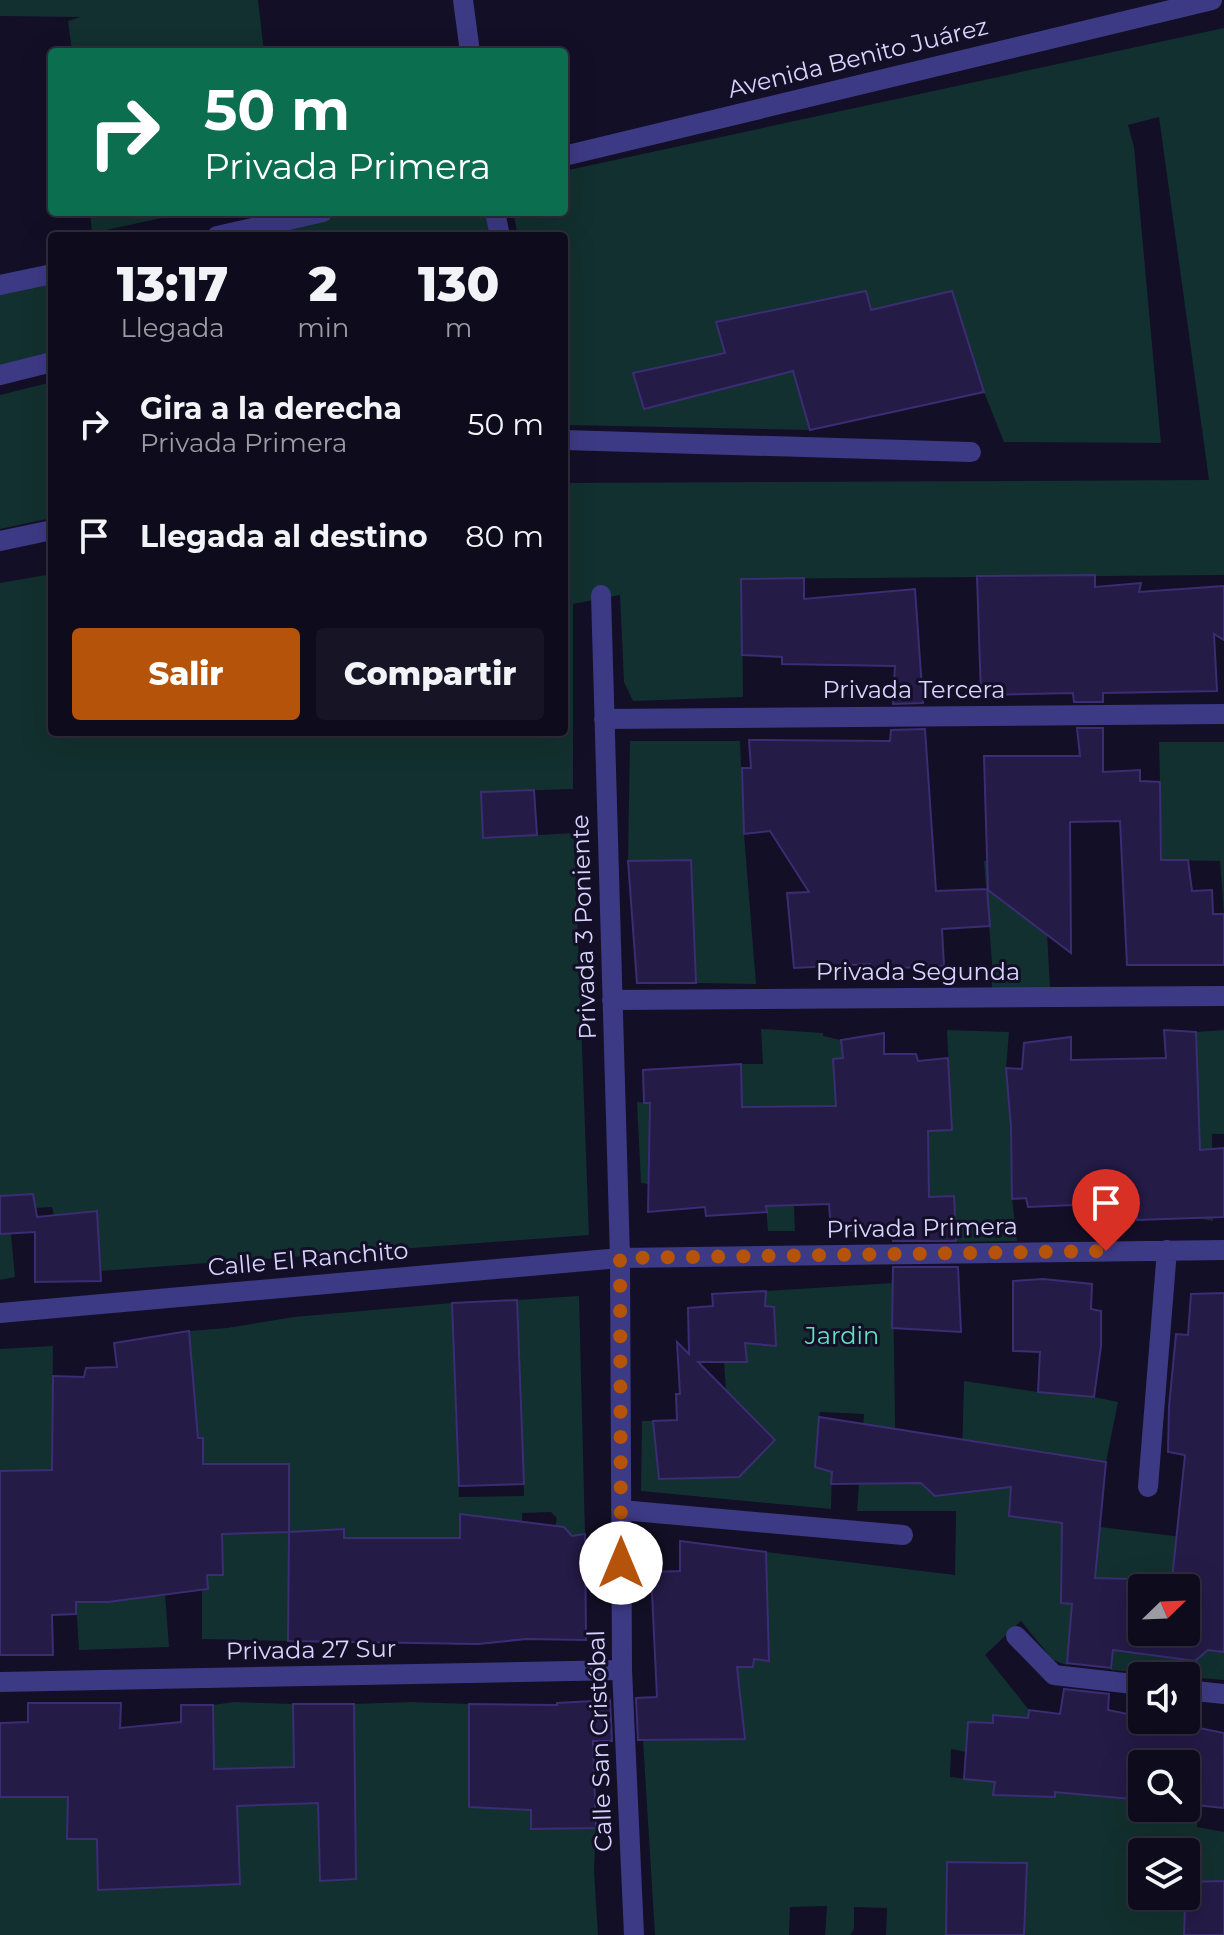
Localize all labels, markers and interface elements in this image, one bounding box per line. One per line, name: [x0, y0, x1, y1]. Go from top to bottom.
street label: Avenida Benito Juárez: [725, 11, 991, 104]
text: 50 m: [204, 76, 350, 144]
icon: right: [72, 80, 176, 184]
text: Privada Primera: [204, 144, 491, 188]
text: 13:17: [117, 255, 228, 313]
text: 2: [309, 255, 338, 313]
text: 130: [418, 255, 499, 313]
text: Llegada: [121, 312, 225, 344]
text: min: [297, 312, 349, 344]
text: m: [445, 312, 472, 344]
text: Gira a la derecha: [140, 390, 402, 427]
icon: right: [72, 402, 116, 446]
text: 50 m: [467, 406, 544, 443]
text: Privada Primera: [140, 427, 347, 459]
icon: arrive: [72, 514, 116, 558]
text: Llegada al destino: [140, 518, 428, 555]
text: 80 m: [465, 518, 544, 555]
button: Salir: [72, 628, 300, 720]
button: Compartir: [316, 628, 544, 720]
street label: Privada Tercera: [823, 675, 1005, 704]
street label: Privada 3 Poniente: [565, 814, 602, 1040]
street label: Privada Segunda: [816, 957, 1020, 986]
pin: [1072, 1169, 1140, 1251]
icon: arrive: [1084, 1181, 1128, 1225]
street label: Privada Primera: [826, 1211, 1018, 1244]
street label: Calle El Ranchito: [206, 1235, 409, 1282]
park label: Jardin: [804, 1321, 879, 1350]
position arrow: [579, 1521, 663, 1605]
north arrow: [1128, 1574, 1200, 1646]
map controls: [1128, 1574, 1200, 1910]
street label: Calle San Cristóbal: [581, 1630, 618, 1852]
street label: Privada 27 Sur: [225, 1634, 396, 1665]
button: sound: [1128, 1662, 1200, 1734]
button: search: [1128, 1750, 1200, 1822]
button: layers: [1128, 1838, 1200, 1910]

